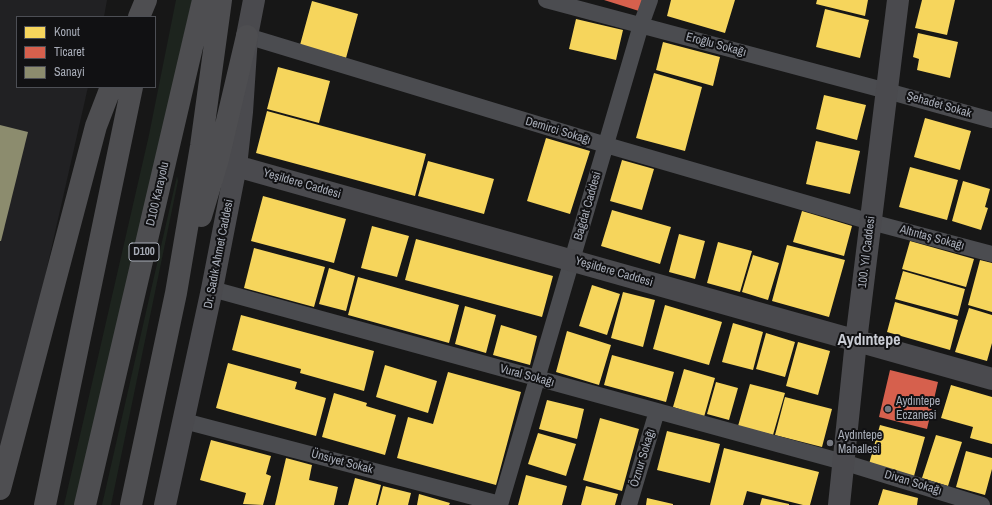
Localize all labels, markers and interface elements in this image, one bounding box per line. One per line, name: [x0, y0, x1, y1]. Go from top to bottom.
legend: [16, 16, 156, 88]
text: Konut: [54, 24, 80, 40]
street label: Eroğlu Sokağı: [684, 30, 748, 60]
text: Ticaret: [54, 44, 84, 60]
text: Sanayi: [54, 64, 85, 80]
street label: Şehadet Sokak: [905, 89, 973, 121]
street label: Demirci Sokağı: [523, 114, 593, 148]
street label: D100 Karayolu: [144, 161, 172, 227]
street label: Yeşildere Caddesi: [261, 166, 343, 202]
street label: Bağdat Caddesi: [571, 170, 605, 242]
street label: Dr. Sadık Ahmet Caddesi: [201, 198, 237, 310]
street label: 100. Yıl Caddesi: [855, 215, 879, 289]
street label: Altıntaş Sokağı: [898, 222, 966, 254]
road number: D100: [129, 243, 159, 261]
street label: Yeşildere Caddesi: [573, 254, 655, 290]
district label: Aydıntepe: [838, 331, 900, 351]
street label: Vural Sokağı: [498, 362, 556, 390]
place label: Aydıntepe Eczanesi: [896, 395, 940, 423]
marker: Aydıntepe Eczanesi: [883, 404, 893, 414]
street label: Öznur Sokağı: [627, 427, 659, 489]
place label: Aydıntepe Mahallesi: [838, 429, 882, 457]
marker: Aydıntepe Mahallesi: [825, 438, 835, 448]
street label: Ünsiyet Sokak: [309, 447, 375, 477]
street label: Divan Sokağı: [883, 467, 943, 499]

